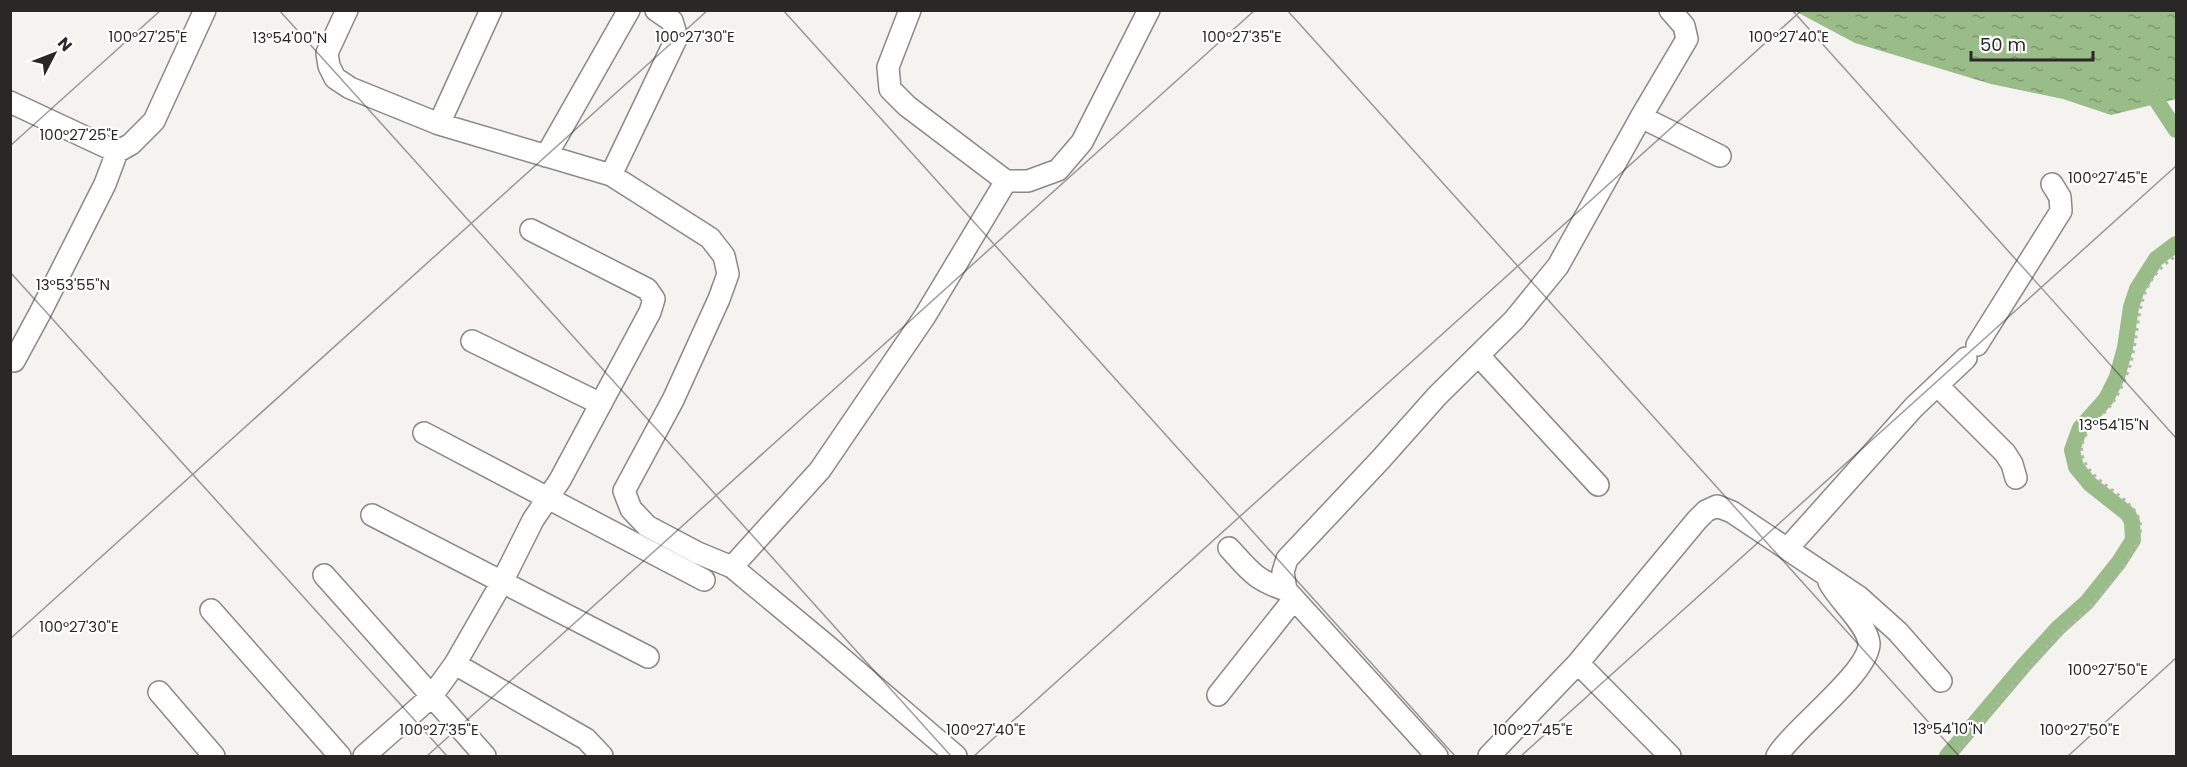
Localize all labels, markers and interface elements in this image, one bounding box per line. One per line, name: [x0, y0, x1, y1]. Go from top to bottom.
north arrow: [24, 24, 84, 84]
scale bar: [1971, 24, 2092, 62]
text: 100°27'25"E: [108, 26, 188, 47]
text: 100°27'30"E: [655, 26, 735, 47]
text: 100°27'35"E: [1202, 26, 1282, 47]
text: 100°27'40"E: [1749, 26, 1829, 47]
text: 13°54'00"N: [253, 27, 327, 48]
text: N: [52, 32, 77, 56]
text: 50 m: [1980, 32, 2026, 57]
text: 100°27'25"E: [39, 124, 119, 145]
text: 100°27'45"E: [2068, 167, 2148, 188]
text: 13°53'55"N: [36, 274, 110, 295]
text: 13°54'15"N: [2079, 414, 2149, 435]
text: 100°27'30"E: [39, 616, 119, 637]
text: 100°27'50"E: [2068, 659, 2148, 680]
text: 13°54'10"N: [1913, 718, 1983, 739]
text: 100°27'35"E: [399, 719, 479, 740]
text: 100°27'40"E: [946, 719, 1026, 740]
text: 100°27'45"E: [1493, 719, 1573, 740]
text: 100°27'50"E: [2040, 719, 2120, 740]

